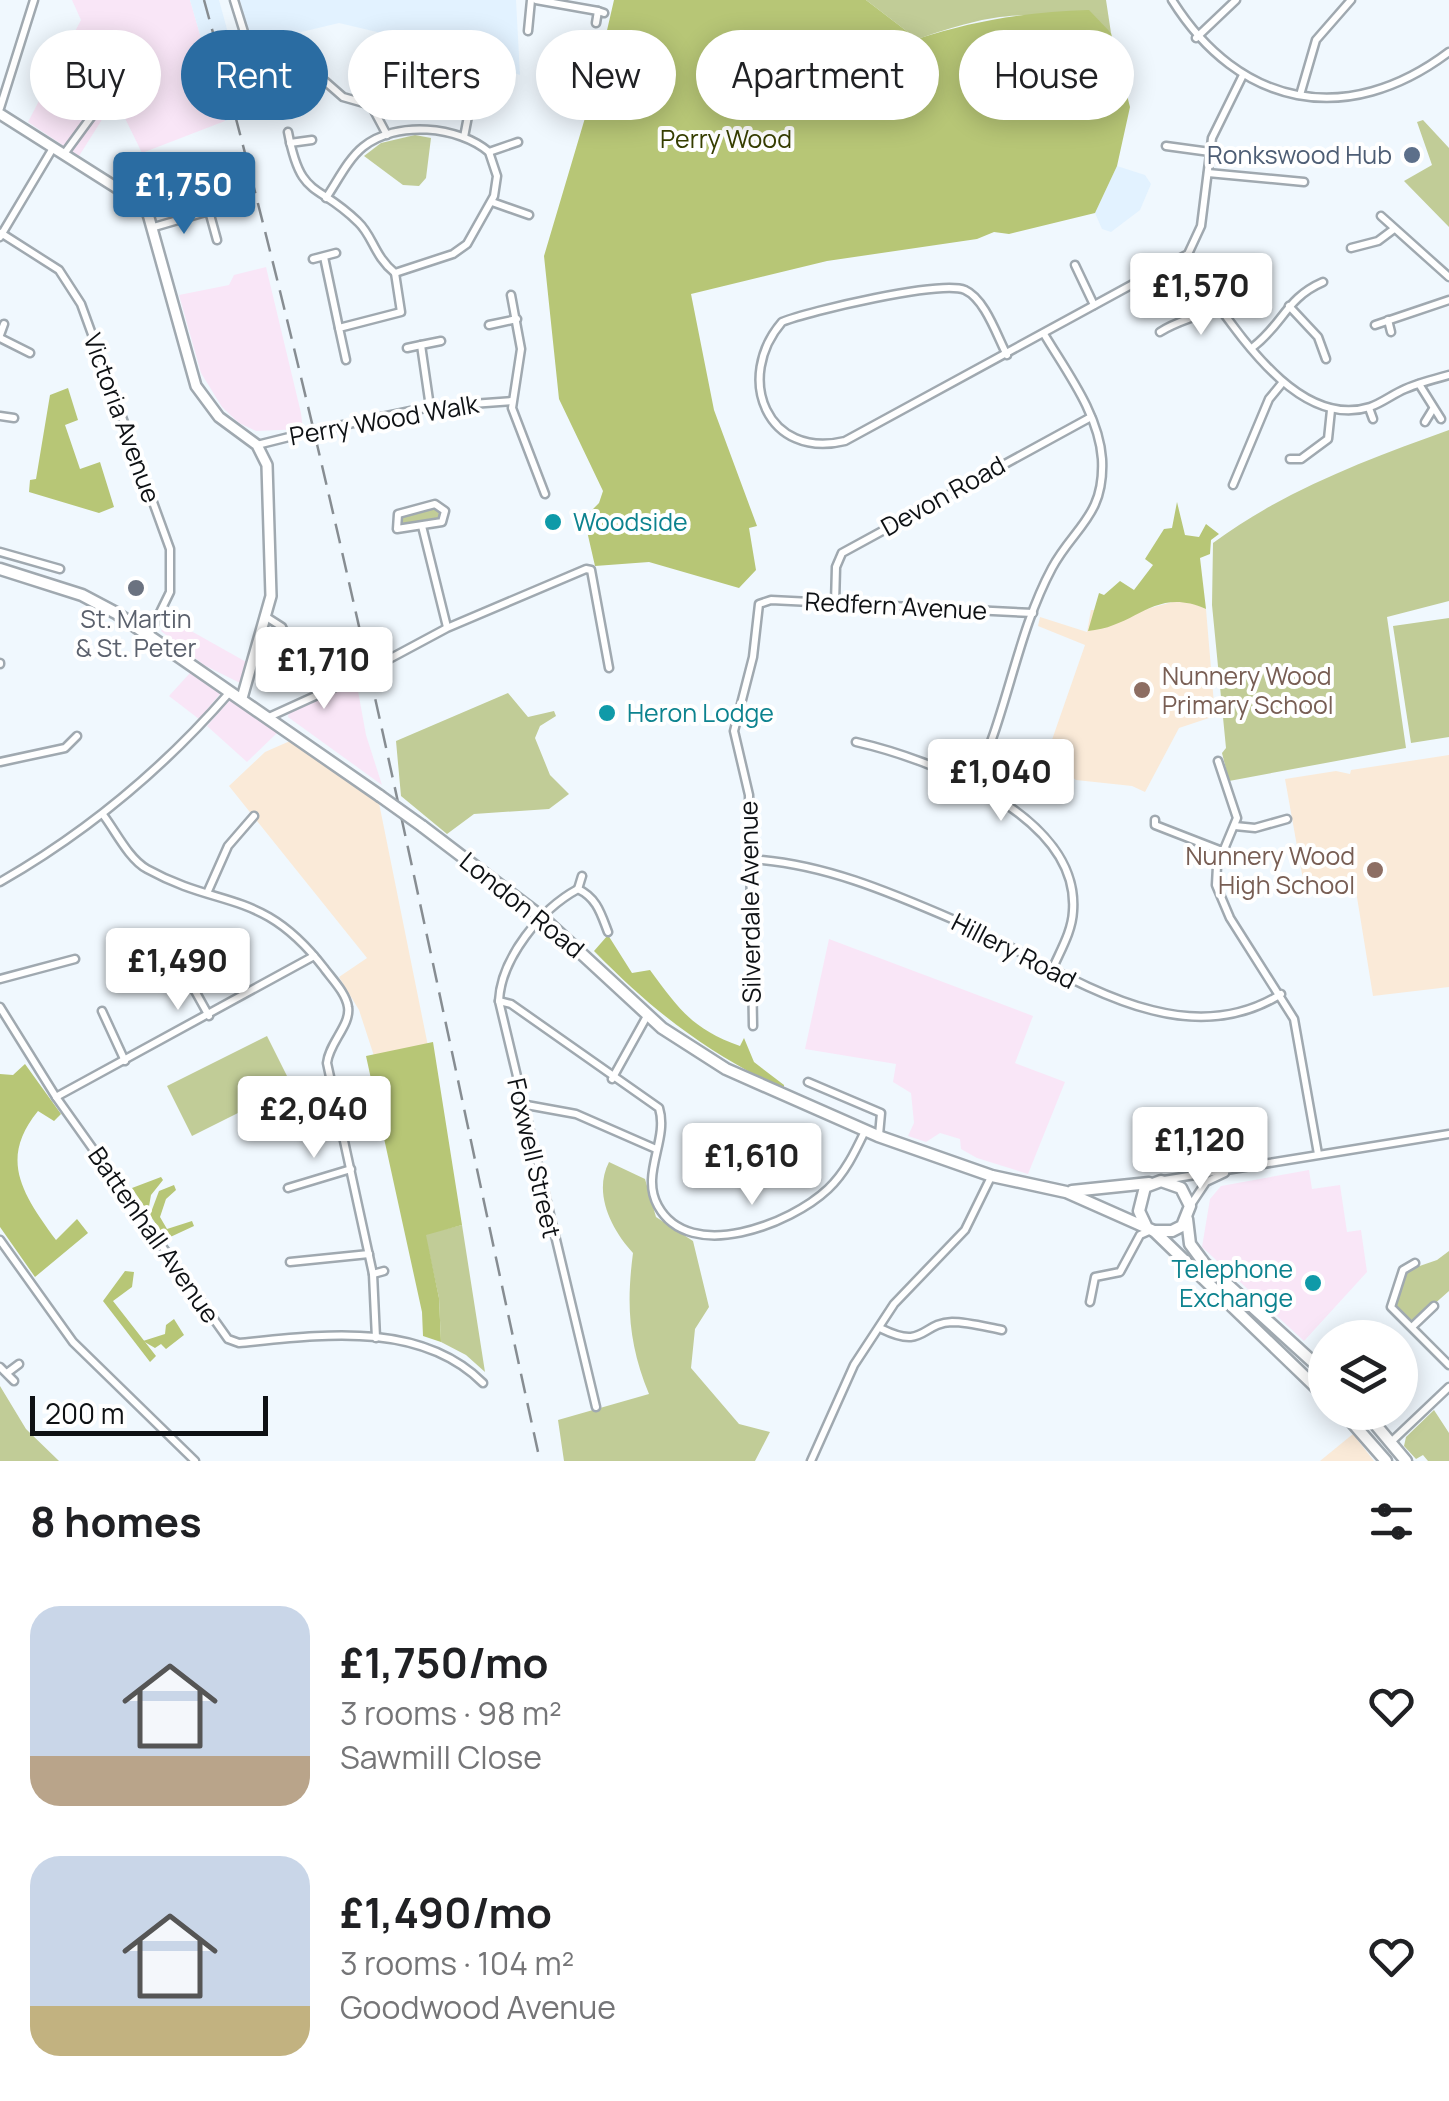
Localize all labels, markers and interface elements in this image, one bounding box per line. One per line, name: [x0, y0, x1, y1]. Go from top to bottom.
chip: Buy: [30, 30, 161, 120]
chip: Rent: [181, 30, 328, 120]
chip: Filters: [348, 30, 516, 120]
chip: New: [536, 30, 676, 120]
chip: Apartment: [696, 30, 939, 120]
chip: House: [959, 30, 1134, 120]
park label: Perry Wood: [660, 121, 792, 156]
place label: Ronkswood Hub: [1207, 137, 1392, 172]
marker: Ronkswood Hub: [1401, 144, 1423, 166]
pin: £1,750: [103, 152, 265, 237]
text: £1,750: [135, 162, 233, 206]
pin: £1,570: [1120, 253, 1282, 338]
text: £1,570: [1152, 263, 1250, 307]
street label: Victoria Avenue: [76, 328, 169, 507]
street label: Perry Wood Walk: [287, 386, 482, 453]
street label: Devon Road: [874, 447, 1011, 544]
place label: Woodside: [573, 504, 688, 539]
marker: Woodside: [542, 511, 564, 533]
marker: St. Martin & St. Peter: [125, 577, 147, 599]
street label: Redfern Avenue: [804, 583, 988, 628]
place label: St. Martin & St. Peter: [76, 601, 196, 665]
pin: £1,710: [243, 627, 405, 712]
text: £1,710: [278, 637, 370, 681]
place label: Nunnery Wood Primary School: [1162, 658, 1334, 722]
marker: Nunnery Wood Primary School: [1131, 679, 1153, 701]
place label: Heron Lodge: [627, 695, 774, 730]
marker: Heron Lodge: [596, 702, 618, 724]
pin: £1,040: [920, 739, 1082, 824]
text: £1,040: [950, 749, 1052, 793]
street label: Silverdale Avenue: [730, 801, 769, 1004]
place label: Nunnery Wood High School: [1185, 838, 1355, 902]
street label: London Road: [453, 843, 592, 966]
marker: Nunnery Wood High School: [1364, 859, 1386, 881]
street label: Hillery Road: [946, 904, 1083, 997]
pin: £1,490: [97, 928, 259, 1013]
text: £1,490: [128, 938, 228, 982]
street label: Foxwell Street: [499, 1075, 570, 1241]
pin: £2,040: [233, 1076, 395, 1161]
text: £2,040: [260, 1086, 368, 1130]
pin: £1,120: [1119, 1107, 1281, 1192]
text: £1,120: [1154, 1117, 1246, 1161]
pin: £1,610: [671, 1123, 833, 1208]
text: £1,610: [704, 1133, 800, 1177]
street label: Battenhall Avenue: [80, 1140, 228, 1330]
place label: Telephone Exchange: [1172, 1251, 1293, 1315]
marker: Telephone Exchange: [1302, 1272, 1324, 1294]
map controls: [1308, 1320, 1418, 1430]
button: layers: [1308, 1320, 1418, 1430]
scale bar: [30, 1391, 268, 1436]
text: 200 m: [45, 1394, 124, 1432]
text: 8 homes: [30, 1492, 202, 1550]
icon: filters: [1364, 1494, 1419, 1549]
text: £1,750/mo: [340, 1633, 548, 1691]
icon: home: [110, 1646, 230, 1766]
icon: heart: [1364, 1679, 1419, 1734]
text: 3 rooms · 98 m²: [340, 1691, 562, 1735]
text: Sawmill Close: [340, 1735, 542, 1779]
text: £1,490/mo: [340, 1883, 552, 1941]
icon: home: [110, 1896, 230, 2016]
icon: heart: [1364, 1929, 1419, 1984]
text: 3 rooms · 104 m²: [340, 1941, 574, 1985]
text: Goodwood Avenue: [340, 1985, 616, 2029]

